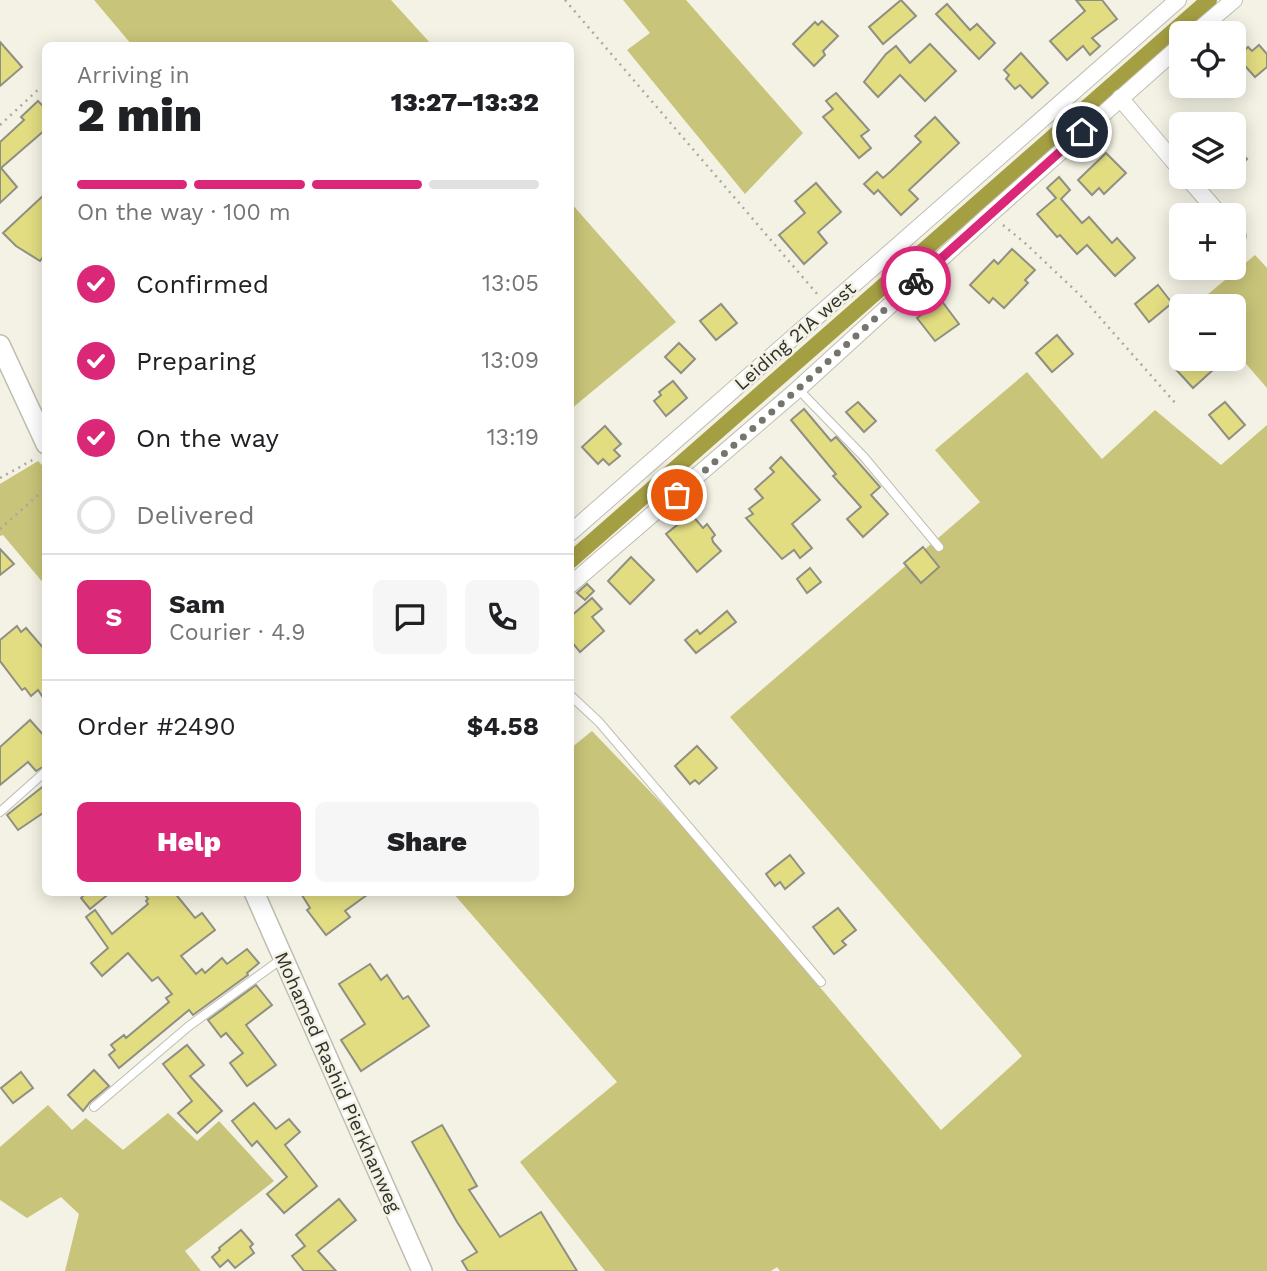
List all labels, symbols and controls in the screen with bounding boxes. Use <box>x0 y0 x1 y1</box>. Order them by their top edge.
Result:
map controls <box>1169 21 1246 371</box>
button: locate <box>1169 21 1246 98</box>
text: Arriving in <box>77 62 190 89</box>
text: 13:27–13:32 <box>391 87 539 117</box>
text: 2 min <box>77 88 202 142</box>
pin <box>1052 102 1112 162</box>
button: layers <box>1169 112 1246 189</box>
icon: home <box>1063 113 1101 151</box>
text: On the way · 100 m <box>77 199 291 226</box>
button: + <box>1169 203 1246 280</box>
courier <box>881 246 951 316</box>
icon: bike <box>897 262 935 300</box>
icon: check <box>77 265 115 303</box>
text: Confirmed <box>136 269 269 299</box>
text: 13:05 <box>482 270 539 297</box>
street label: Leiding 21A west <box>730 277 860 395</box>
button: − <box>1169 294 1246 371</box>
icon: check <box>77 342 115 380</box>
text: Preparing <box>136 346 256 376</box>
text: 13:09 <box>481 347 539 374</box>
icon: check <box>77 419 115 457</box>
text: On the way <box>136 423 279 453</box>
text: 13:19 <box>487 424 539 451</box>
pin <box>647 465 707 525</box>
icon: bag <box>658 476 696 514</box>
text: Delivered <box>136 500 255 530</box>
button: chat <box>373 580 447 654</box>
button: phone <box>465 580 539 654</box>
text: Sam <box>169 589 225 619</box>
text: S <box>106 602 122 632</box>
text: Courier · 4.9 <box>169 619 305 646</box>
text: Order #2490 <box>77 711 236 741</box>
text: $4.58 <box>467 711 539 741</box>
button: Help <box>77 802 301 882</box>
button: Share <box>315 802 539 882</box>
street label: Mohamed Rashid Pierkhanweg <box>270 948 406 1217</box>

